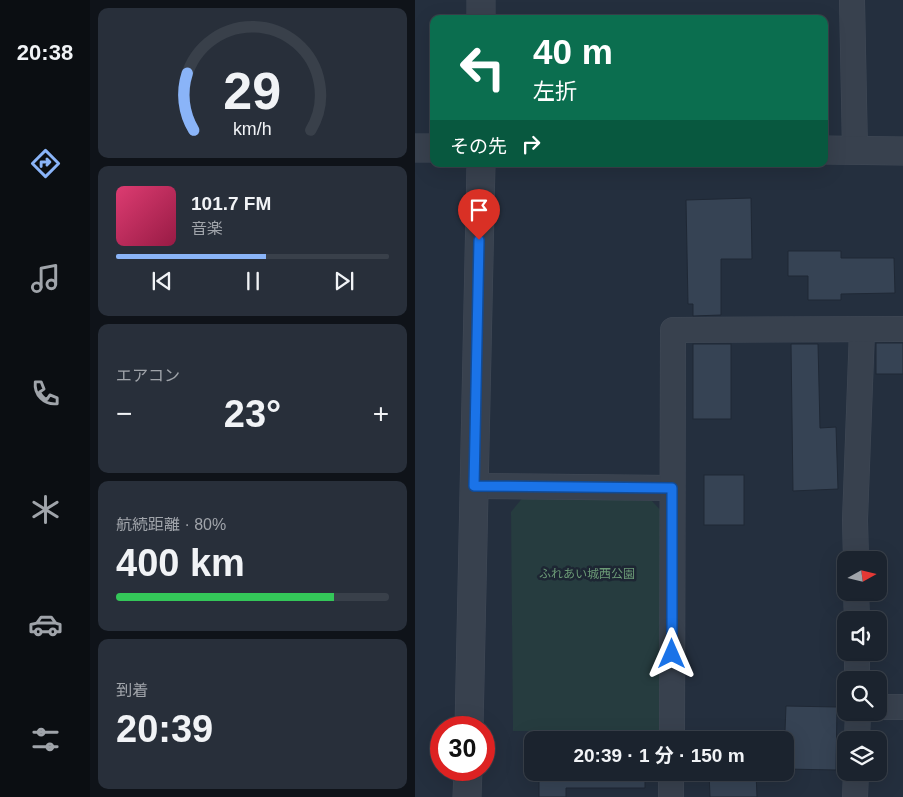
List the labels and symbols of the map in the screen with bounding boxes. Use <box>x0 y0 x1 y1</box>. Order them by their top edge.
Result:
pin <box>458 189 500 240</box>
north arrow <box>837 551 887 601</box>
park label: ふれあい城西公園 <box>539 567 635 581</box>
position arrow <box>645 627 697 679</box>
speed limit sign: 30 <box>430 716 495 781</box>

